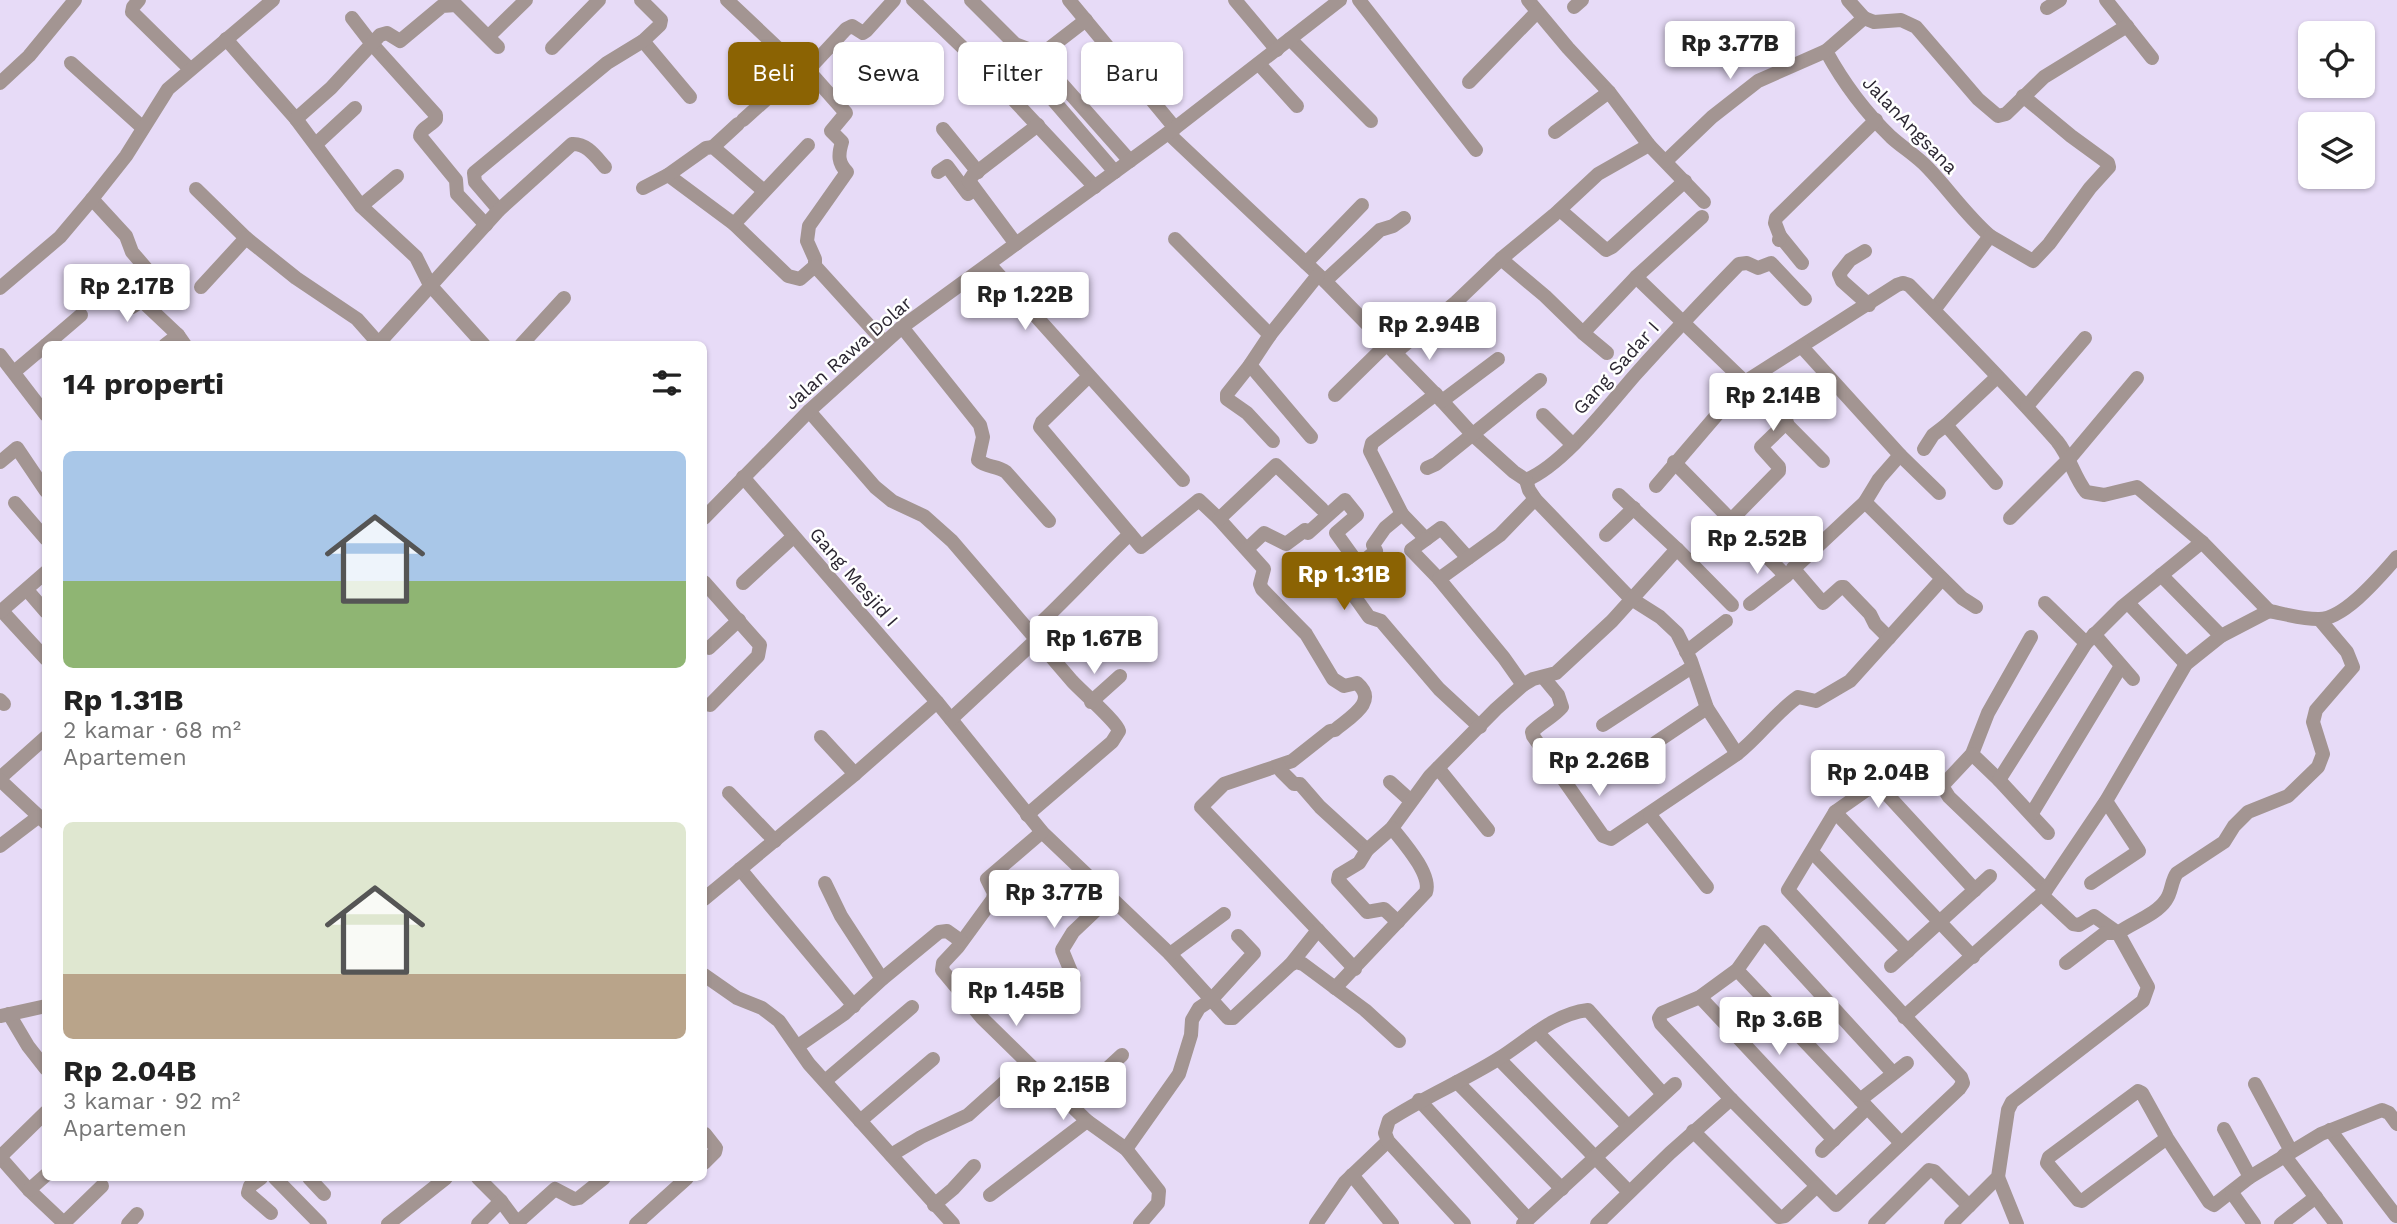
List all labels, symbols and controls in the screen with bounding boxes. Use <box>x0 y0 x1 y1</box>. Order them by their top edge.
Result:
map controls <box>2298 21 2375 189</box>
button: locate <box>2298 21 2375 98</box>
pin: Rp 3.77B <box>1658 22 1802 81</box>
text: Rp 3.77B <box>1681 30 1779 57</box>
chip: Beli <box>728 42 819 105</box>
chip: Sewa <box>833 42 944 105</box>
chip: Filter <box>958 42 1067 105</box>
chip: Baru <box>1081 42 1183 105</box>
street label: JalanAngsana <box>1858 71 1963 179</box>
button: layers <box>2298 112 2375 189</box>
pin: Rp 2.17B <box>55 264 199 324</box>
pin: Rp 1.22B <box>953 272 1097 332</box>
text: Rp 2.17B <box>80 273 174 300</box>
text: Rp 1.22B <box>977 281 1073 308</box>
street label: Jalan Rawa Dolar <box>780 291 917 415</box>
pin: Rp 2.94B <box>1357 302 1501 362</box>
text: Rp 2.94B <box>1378 311 1480 338</box>
street label: Gang Sadar I <box>1568 317 1664 419</box>
icon: filters <box>648 364 686 402</box>
text: 14 properti <box>63 366 224 401</box>
pin: Rp 2.14B <box>1701 374 1845 433</box>
text: Rp 2.14B <box>1725 382 1821 409</box>
icon: home <box>312 496 438 622</box>
pin: Rp 2.52B <box>1685 516 1829 576</box>
street label: Gang Mesjid I <box>805 523 903 631</box>
text: Rp 2.52B <box>1707 525 1807 552</box>
pin: Rp 1.31B <box>1272 552 1416 612</box>
text: Rp 1.31B <box>1298 561 1390 588</box>
pin: Rp 1.67B <box>1022 616 1166 676</box>
text: Rp 1.67B <box>1046 625 1142 652</box>
text: Rp 1.31B <box>63 682 184 717</box>
text: 2 kamar · 68 m² <box>63 717 241 744</box>
pin: Rp 2.26B <box>1527 738 1671 798</box>
text: Apartemen <box>63 744 187 771</box>
text: Rp 2.26B <box>1549 747 1649 774</box>
pin: Rp 2.04B <box>1806 750 1950 810</box>
text: Rp 2.04B <box>1827 759 1929 786</box>
icon: home <box>312 867 438 993</box>
pin: Rp 3.77B <box>982 870 1126 930</box>
text: Rp 3.77B <box>1005 879 1103 906</box>
pin: Rp 1.45B <box>944 968 1088 1028</box>
text: Rp 1.45B <box>967 977 1065 1004</box>
pin: Rp 3.6B <box>1714 998 1844 1057</box>
text: Rp 3.6B <box>1736 1006 1822 1033</box>
text: Rp 2.04B <box>63 1053 197 1088</box>
pin: Rp 2.15B <box>991 1062 1135 1122</box>
text: Rp 2.15B <box>1016 1071 1110 1098</box>
text: 3 kamar · 92 m² <box>63 1088 241 1115</box>
text: Apartemen <box>63 1115 187 1142</box>

